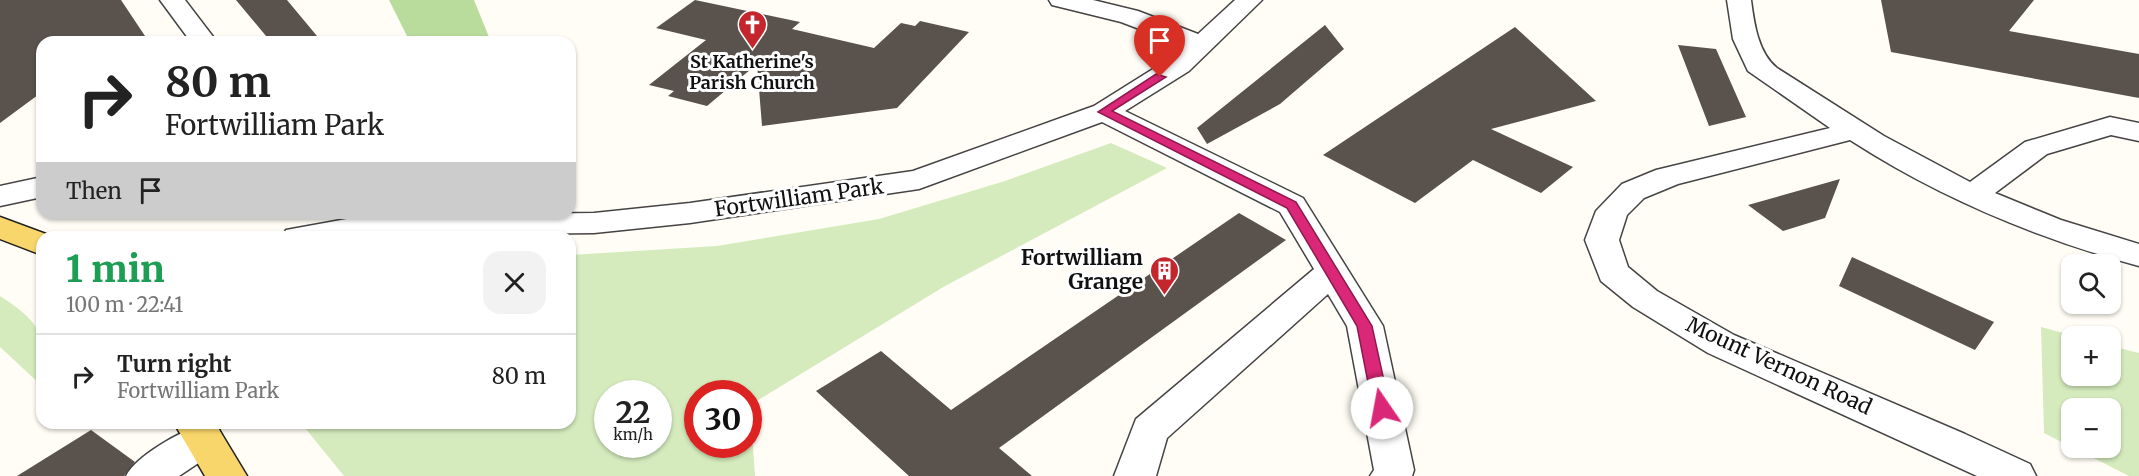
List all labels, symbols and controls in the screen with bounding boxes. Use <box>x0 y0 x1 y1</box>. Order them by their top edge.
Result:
church icon: St Katherine's Parish Church <box>736 9 768 51</box>
pin <box>1134 15 1185 77</box>
icon: arrive <box>1143 24 1176 57</box>
place label: St Katherine's Parish Church <box>689 50 815 94</box>
text: 80 m <box>165 56 271 108</box>
icon: right <box>66 60 144 138</box>
text: Fortwilliam Park <box>165 108 384 142</box>
street label: Fortwilliam Park <box>713 172 886 223</box>
icon: arrive <box>134 174 167 207</box>
text: Then <box>66 177 122 205</box>
place label: Fortwilliam Grange <box>1021 244 1143 295</box>
text: 1 min <box>66 247 165 292</box>
button: close <box>483 251 546 314</box>
building icon: Fortwilliam Grange <box>1148 254 1180 296</box>
map controls <box>2061 254 2121 458</box>
button: search <box>2061 254 2121 314</box>
text: 100 m · 22:41 <box>66 292 183 317</box>
street label: Mount Vernon Road <box>1682 311 1877 421</box>
button: + <box>2061 326 2121 386</box>
text: Turn right <box>117 350 231 378</box>
icon: right <box>66 360 99 393</box>
text: 80 m <box>492 362 546 390</box>
position arrow <box>1350 376 1414 440</box>
text: Fortwilliam Park <box>117 378 279 403</box>
speed limit sign: 30 <box>684 380 762 458</box>
text: 22 <box>616 393 650 431</box>
button: − <box>2061 398 2121 458</box>
text: km/h <box>613 425 653 444</box>

